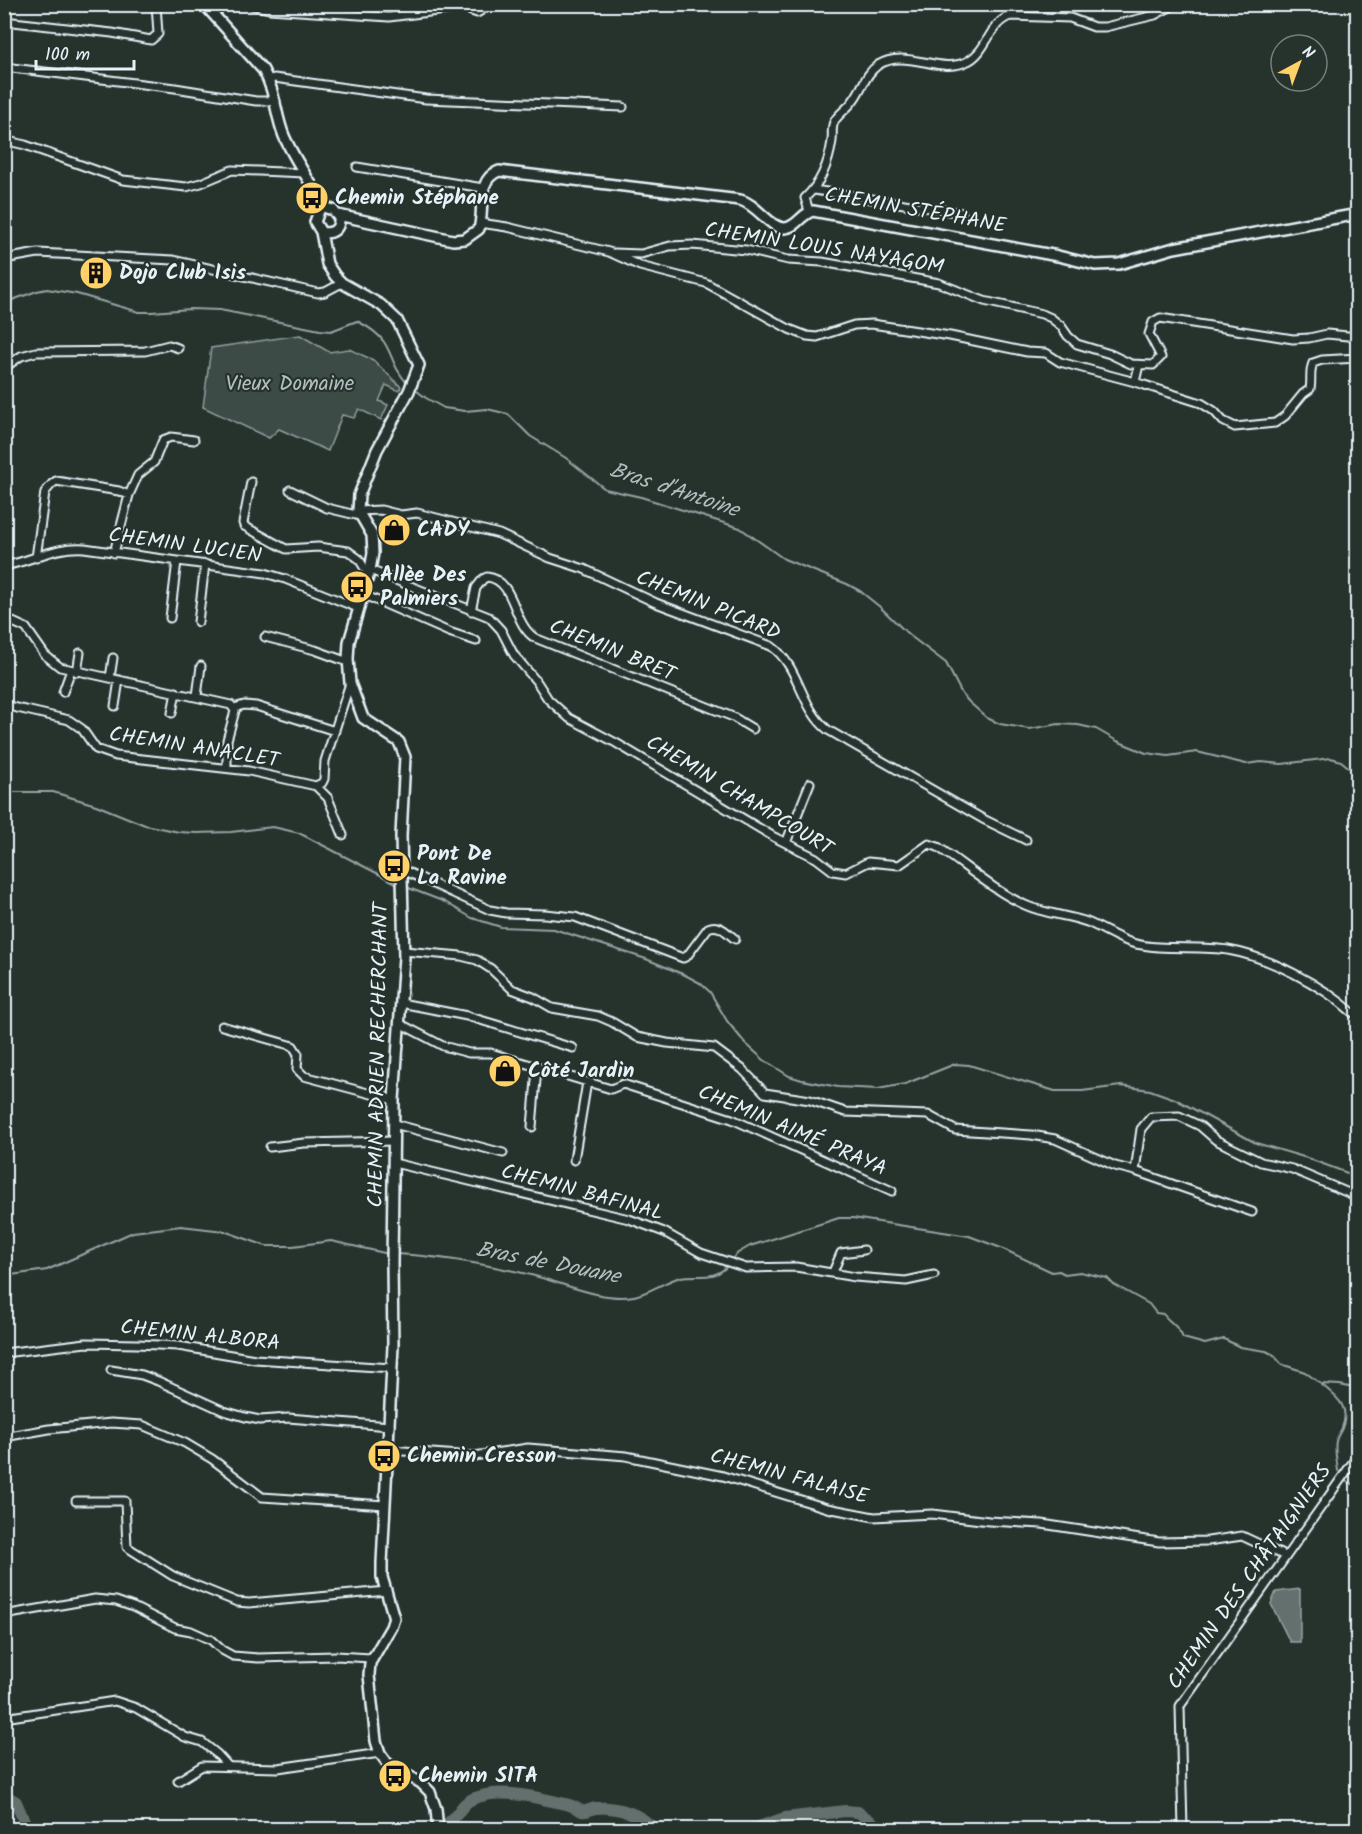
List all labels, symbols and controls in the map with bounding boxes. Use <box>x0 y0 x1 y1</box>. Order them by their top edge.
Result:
scale bar <box>36 33 134 71</box>
north arrow <box>1269 33 1329 93</box>
text: N <box>1296 40 1320 66</box>
text: 100 m <box>45 41 90 70</box>
street label: CHEMIN STÉPHANE <box>821 179 1009 243</box>
bus stop icon: Chemin Stéphane <box>294 180 330 216</box>
place label: Chemin Stéphane <box>335 182 499 215</box>
street label: CHEMIN LOUIS NAYAGOM <box>702 214 946 284</box>
building icon: Dojo Club Isis <box>78 255 114 291</box>
place label: Dojo Club Isis <box>119 257 246 290</box>
park label: Vieux Domaine <box>226 368 355 401</box>
water label: Bras d'Antoine <box>605 454 745 529</box>
shop icon: CADY <box>376 512 412 548</box>
place label: CADY <box>417 514 470 547</box>
street label: CHEMIN LUCIEN <box>106 519 264 573</box>
place label: Allèe Des Palmiers <box>380 559 467 616</box>
street label: CHEMIN PICARD <box>631 562 785 650</box>
bus stop icon: Allèe Des Palmiers <box>339 569 375 605</box>
street label: CHEMIN BRET <box>544 611 682 692</box>
street label: CHEMIN ANACLET <box>106 718 283 778</box>
street label: CHEMIN CHAMPCOURT <box>639 727 841 866</box>
place label: Pont De La Ravine <box>417 838 507 895</box>
bus stop icon: Pont De La Ravine <box>376 848 412 884</box>
street label: CHEMIN ADRIEN RECHERCHANT <box>360 900 398 1208</box>
shop icon: Côté Jardin <box>487 1053 523 1089</box>
place label: Côté Jardin <box>528 1055 634 1088</box>
street label: CHEMIN AIMÉ PRAYA <box>692 1076 892 1186</box>
street label: CHEMIN BAFINAL <box>497 1155 667 1231</box>
water label: Bras de Douane <box>473 1233 625 1296</box>
street label: CHEMIN ALBORA <box>119 1311 281 1361</box>
bus stop icon: Chemin Cresson <box>366 1438 402 1474</box>
place label: Chemin Cresson <box>407 1440 556 1473</box>
street label: CHEMIN FALAISE <box>706 1440 872 1514</box>
street label: CHEMIN DES CHÂTAIGNIERS <box>1159 1457 1341 1697</box>
bus stop icon: Chemin SITA <box>377 1758 413 1794</box>
place label: Chemin SITA <box>418 1760 538 1793</box>

